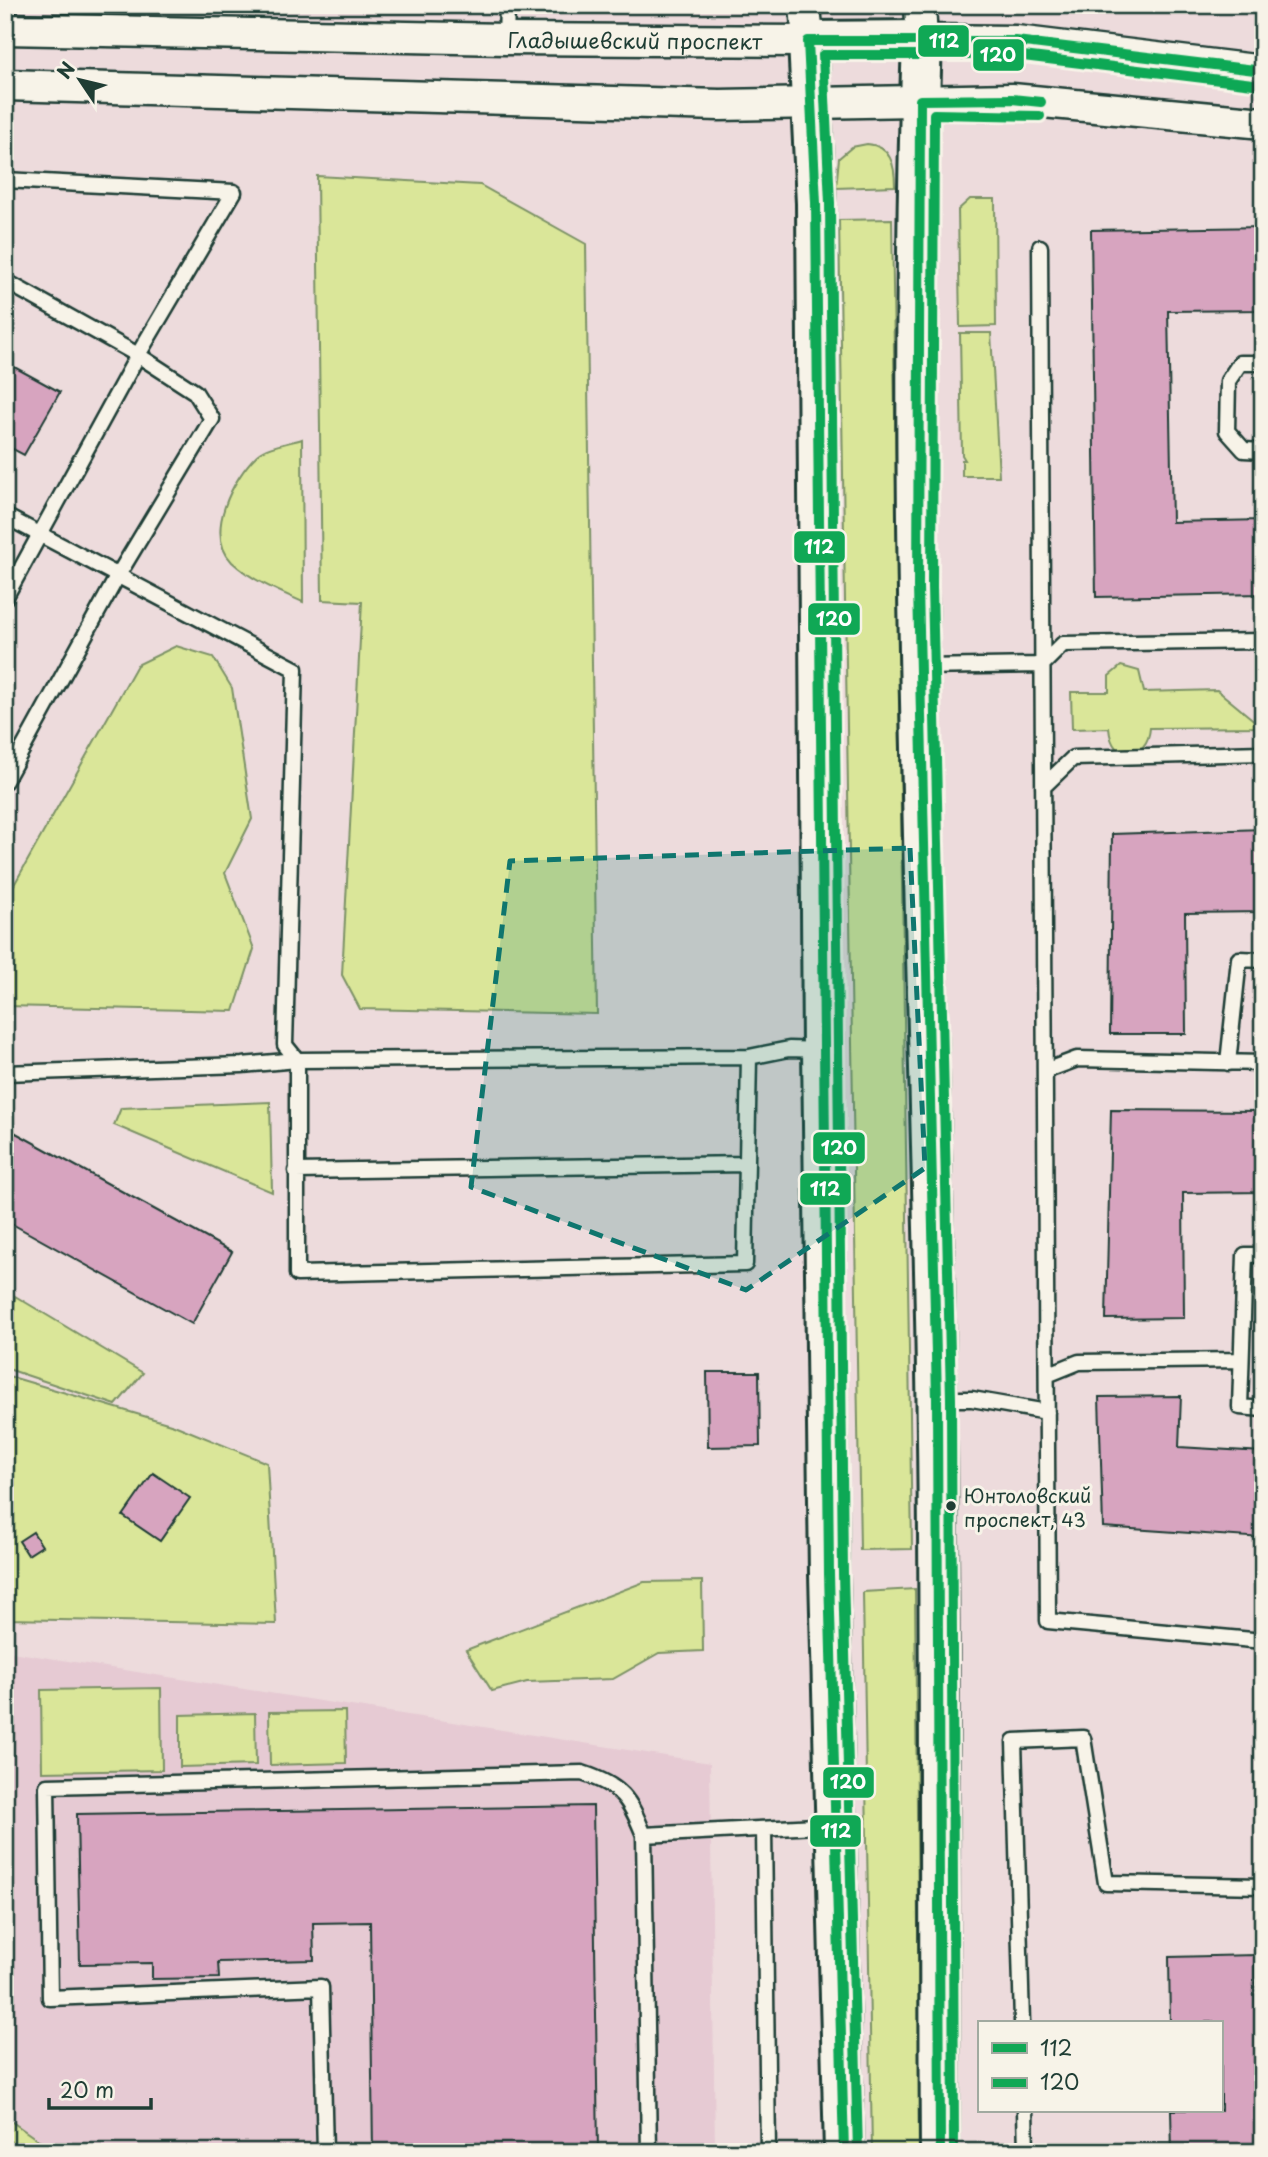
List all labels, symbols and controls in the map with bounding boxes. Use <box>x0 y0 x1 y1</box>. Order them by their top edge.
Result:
street label: Гладышевский проспект <box>507 23 763 57</box>
line badge: 112 <box>917 24 970 58</box>
text: 112 <box>929 26 959 54</box>
line badge: 120 <box>972 38 1025 72</box>
text: 120 <box>980 40 1016 68</box>
north arrow <box>46 46 116 116</box>
text: N <box>49 55 81 84</box>
line badge: 112 <box>793 530 846 564</box>
text: 112 <box>804 532 834 560</box>
line badge: 120 <box>807 602 861 636</box>
text: 120 <box>816 604 852 632</box>
line badge: 120 <box>812 1131 866 1165</box>
text: 120 <box>821 1133 857 1161</box>
line badge: 112 <box>799 1172 852 1206</box>
text: 112 <box>810 1174 840 1202</box>
place label: Юнтоловский проспект, 43 <box>964 1481 1091 1533</box>
marker: Юнтоловский проспект, 43 <box>944 1499 958 1513</box>
line badge: 120 <box>822 1766 875 1799</box>
text: 120 <box>830 1767 866 1795</box>
line badge: 112 <box>809 1814 862 1848</box>
text: 112 <box>821 1816 851 1844</box>
legend <box>978 2021 1222 2112</box>
text: 112 <box>1040 2031 1072 2063</box>
text: 120 <box>1040 2065 1079 2097</box>
scale bar <box>49 2066 150 2110</box>
text: 20 m <box>60 2073 114 2105</box>

